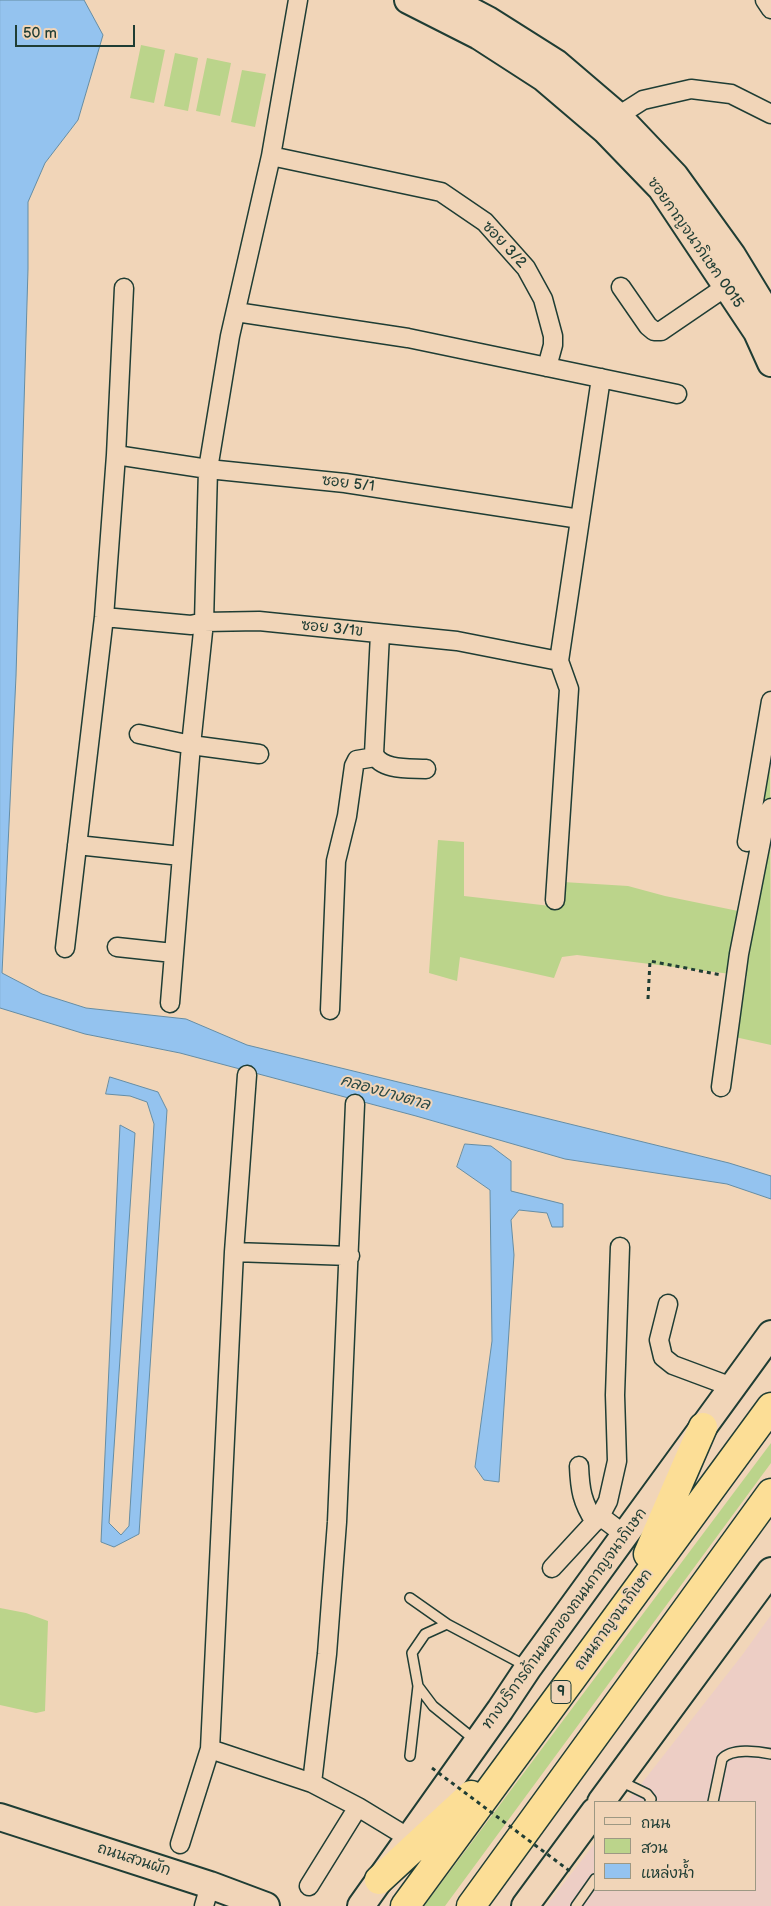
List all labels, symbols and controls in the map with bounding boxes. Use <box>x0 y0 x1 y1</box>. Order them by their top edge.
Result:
scale bar <box>18 15 138 47</box>
text: 50 m <box>23 24 57 43</box>
street label: ซอยกาญจนาภิเษก 0015 <box>643 174 747 312</box>
street label: ซอย 3/2 <box>478 218 530 272</box>
street label: ซอย 5/1 <box>321 472 375 496</box>
street label: ซอย 3/1ข <box>300 617 364 641</box>
water label: คลองบางตาล <box>338 1071 432 1115</box>
street label: ทางบริการด้านนอกของถนนกาญจนาภิเษก <box>479 1505 651 1733</box>
street label: ถนนกาญจนาภิเษก <box>571 1566 657 1674</box>
road number: 9 <box>551 1680 571 1704</box>
legend <box>594 1801 756 1891</box>
text: ถนน <box>641 1814 670 1833</box>
text: สวน <box>641 1839 668 1858</box>
street label: ถนนสวนผัก <box>95 1840 173 1880</box>
text: แหล่งน้ำ <box>641 1864 695 1883</box>

